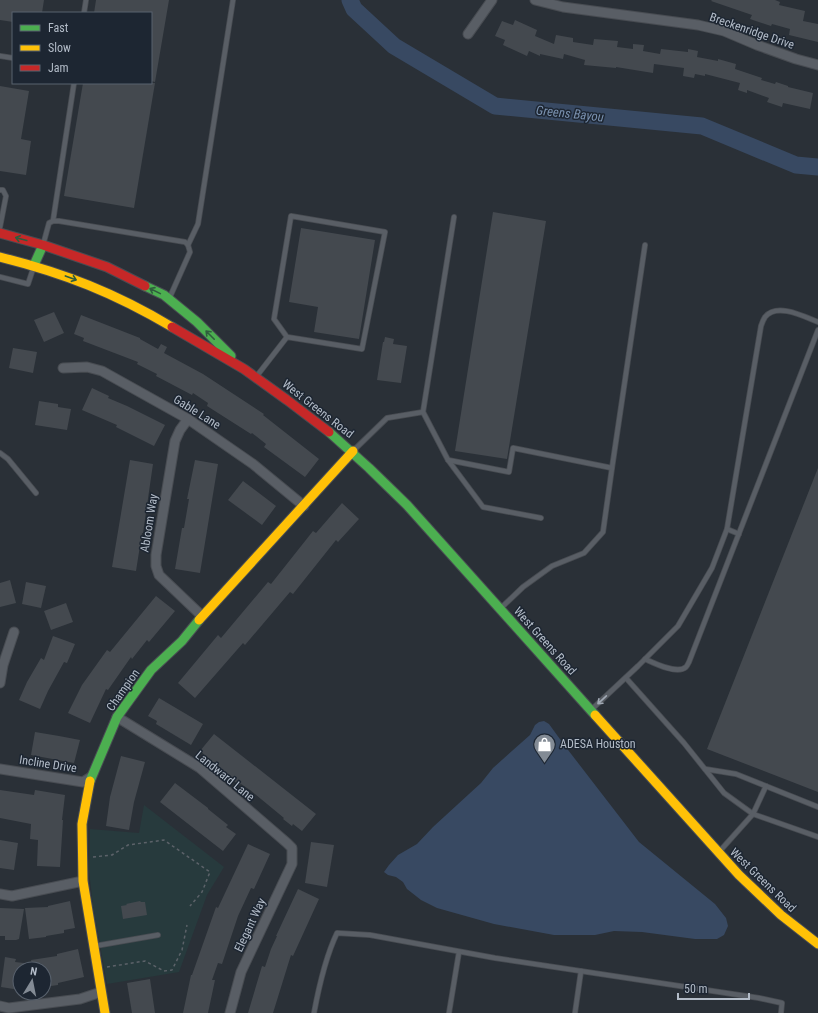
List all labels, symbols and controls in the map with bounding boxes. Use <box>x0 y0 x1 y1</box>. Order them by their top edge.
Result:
street label: Breckenridge Drive <box>708 10 797 52</box>
legend <box>12 12 152 84</box>
text: Fast <box>48 21 69 35</box>
text: Slow <box>48 41 71 55</box>
text: Jam <box>48 61 69 75</box>
water label: Greens Bayou <box>535 102 605 125</box>
one-way arrow <box>15 235 28 242</box>
one-way arrow <box>64 275 76 283</box>
one-way arrow <box>149 287 161 294</box>
one-way arrow <box>205 330 215 340</box>
street label: West Greens Road <box>280 377 356 441</box>
street label: Gable Lane <box>171 392 223 432</box>
street label: Abloom Way <box>137 493 161 553</box>
street label: West Greens Road <box>511 604 579 678</box>
street label: Champion <box>104 666 143 714</box>
one-way arrow <box>597 695 607 705</box>
shop icon: ADESA Houston <box>532 731 558 764</box>
place label: ADESA Houston <box>560 737 636 751</box>
street label: Landward Lane <box>193 748 258 804</box>
street label: Incline Drive <box>18 753 78 776</box>
street label: West Greens Road <box>727 845 799 915</box>
street label: Elegant Way <box>231 896 269 954</box>
north arrow <box>12 961 52 1001</box>
text: N <box>29 965 38 979</box>
scale bar <box>678 975 749 1001</box>
text: 50 m <box>684 982 708 996</box>

